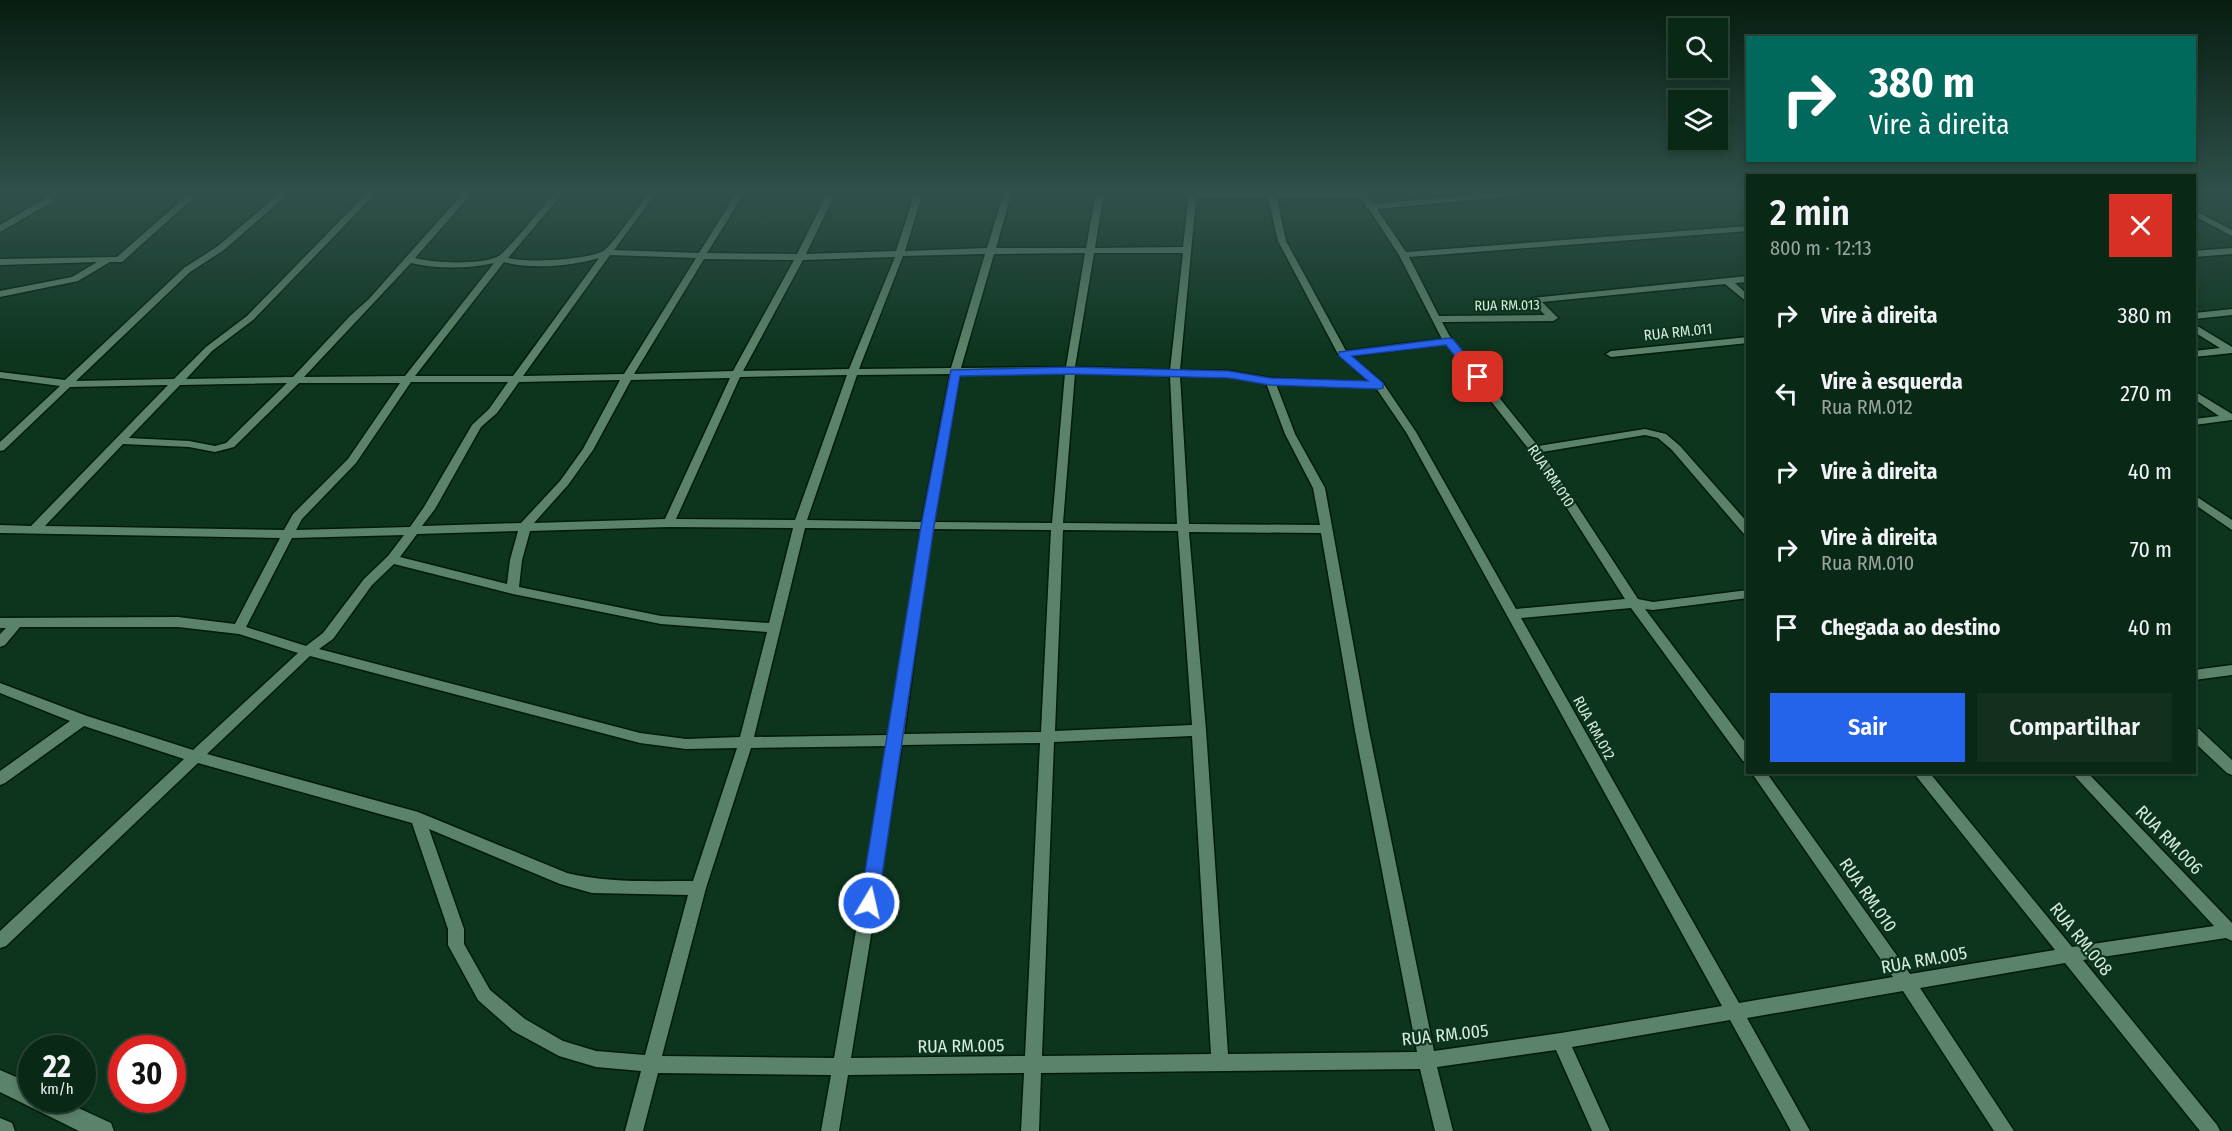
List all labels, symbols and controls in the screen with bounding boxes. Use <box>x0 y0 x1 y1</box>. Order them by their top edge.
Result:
map controls <box>1668 18 1728 150</box>
button: search <box>1668 18 1728 78</box>
text: 380 m <box>1869 58 1975 108</box>
icon: right <box>1770 60 1848 138</box>
button: layers <box>1668 90 1728 150</box>
text: Vire à direita <box>1869 109 2009 141</box>
text: 2 min <box>1770 191 1850 235</box>
button: close <box>2109 194 2172 257</box>
text: 800 m · 12:13 <box>1770 236 1871 260</box>
street label: RUA RM.013 <box>1474 296 1540 315</box>
icon: right <box>1770 299 1803 332</box>
text: Vire à direita <box>1821 302 1937 329</box>
text: 380 m <box>2118 302 2172 329</box>
street label: RUA RM.011 <box>1643 319 1713 345</box>
pin <box>1452 351 1503 402</box>
icon: arrive <box>1461 360 1494 393</box>
text: Vire à esquerda <box>1821 368 1963 395</box>
icon: left <box>1770 377 1803 410</box>
text: 270 m <box>2120 380 2172 407</box>
text: Rua RM.012 <box>1821 395 1913 419</box>
street label: RUA RM.010 <box>1524 441 1578 511</box>
icon: right <box>1770 455 1803 488</box>
text: Vire à direita <box>1821 458 1937 485</box>
text: 40 m <box>2128 458 2172 485</box>
text: Vire à direita <box>1821 524 1937 551</box>
icon: right <box>1770 533 1803 566</box>
text: 70 m <box>2130 536 2172 563</box>
text: Rua RM.010 <box>1821 551 1914 575</box>
icon: arrive <box>1770 611 1803 644</box>
text: Chegada ao destino <box>1821 614 2001 641</box>
text: 40 m <box>2128 614 2172 641</box>
street label: RUA RM.012 <box>1569 693 1619 763</box>
button: Sair <box>1770 693 1965 762</box>
button: Compartilhar <box>1977 693 2172 762</box>
street label: RUA RM.006 <box>2131 801 2207 879</box>
street label: RUA RM.010 <box>1835 854 1901 936</box>
position arrow <box>837 871 901 935</box>
street label: RUA RM.008 <box>2045 898 2117 980</box>
street label: RUA RM.005 <box>1879 942 1969 978</box>
street label: RUA RM.005 <box>1401 1020 1489 1050</box>
street label: RUA RM.005 <box>917 1034 1005 1058</box>
speed limit sign: 30 <box>108 1035 186 1113</box>
text: 22 <box>43 1049 71 1085</box>
text: km/h <box>40 1080 74 1098</box>

